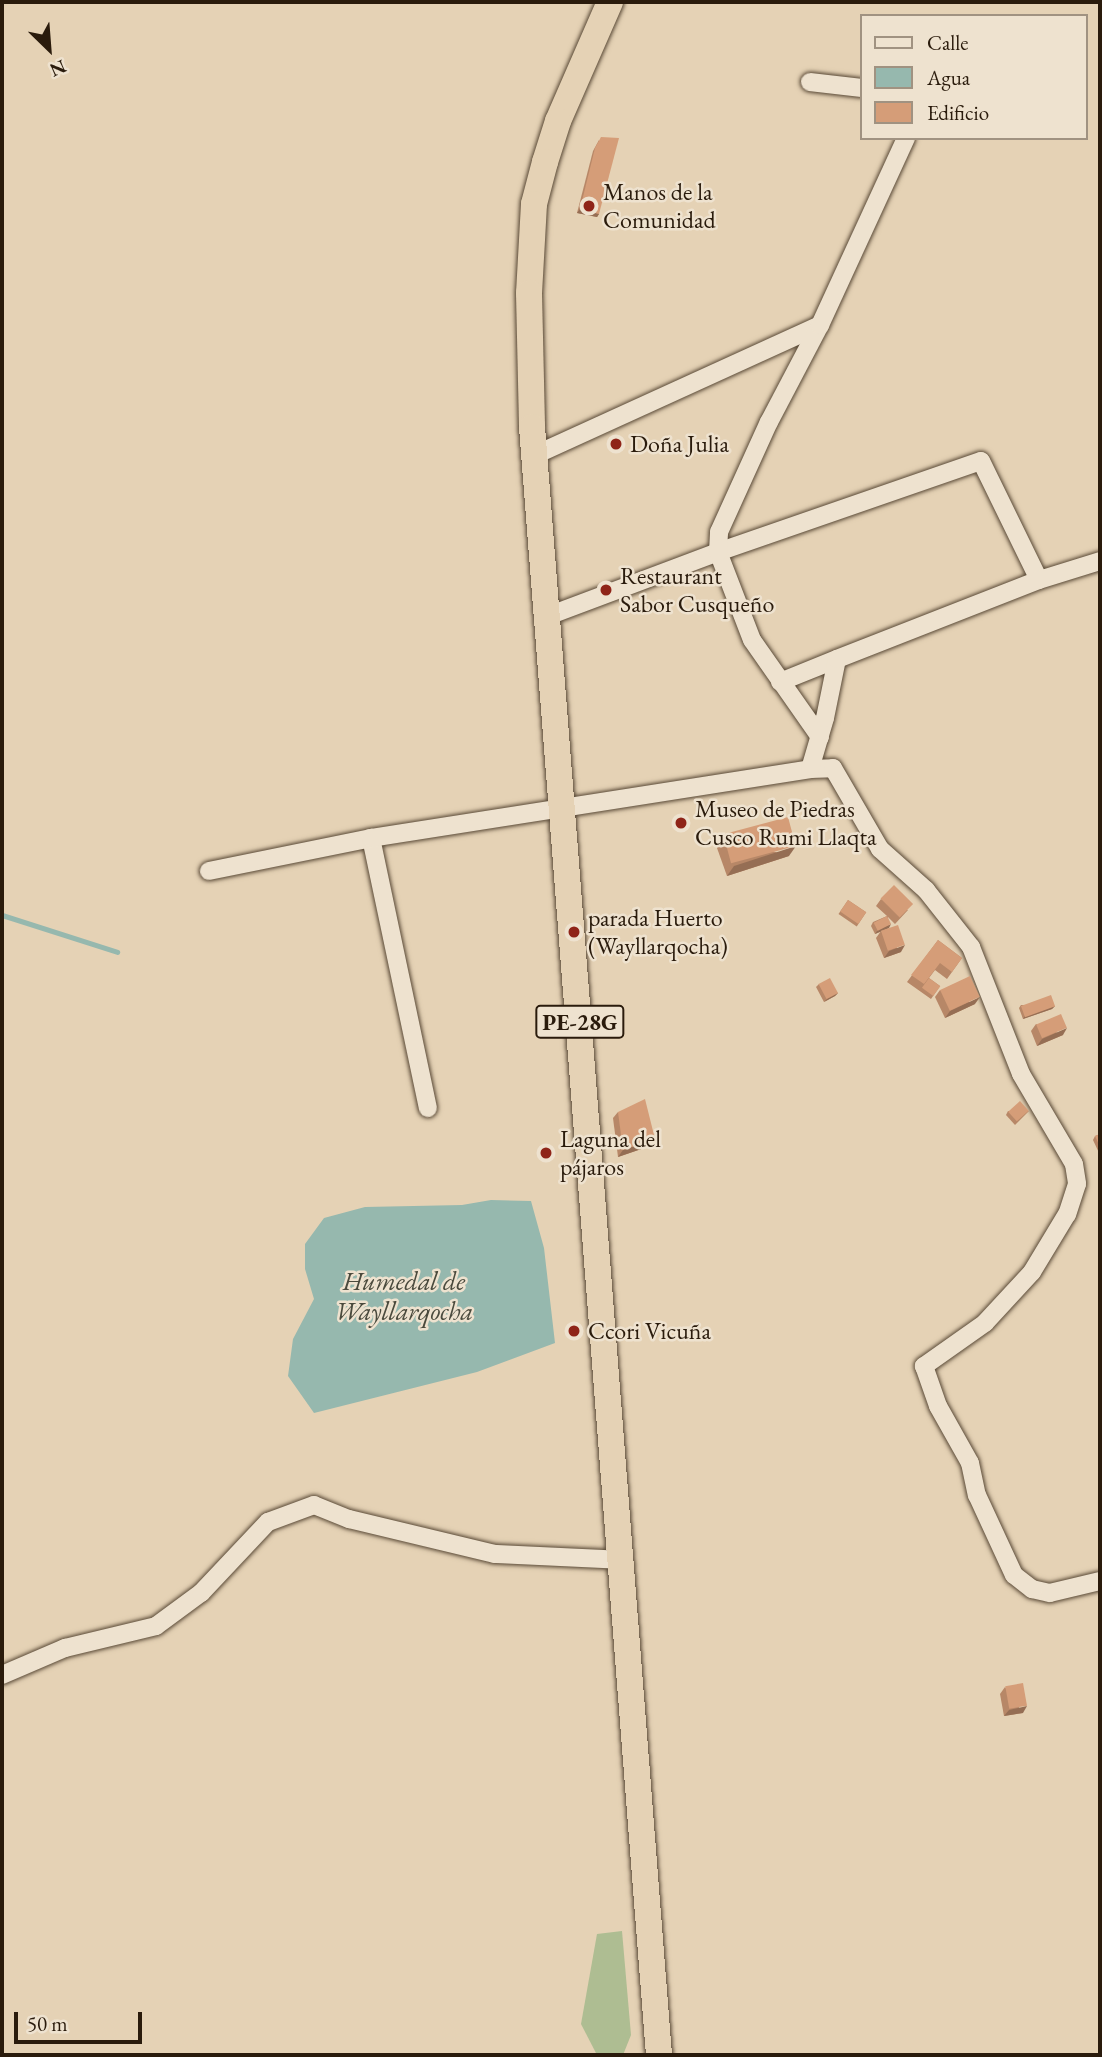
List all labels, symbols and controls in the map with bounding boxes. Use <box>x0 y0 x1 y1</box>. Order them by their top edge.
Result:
north arrow <box>14 14 84 84</box>
legend <box>860 14 1088 140</box>
text: Calle <box>927 29 969 56</box>
text: N <box>46 54 70 83</box>
text: Agua <box>927 64 970 91</box>
text: Edificio <box>927 99 989 126</box>
place label: Manos de la Comunidad <box>603 178 716 234</box>
marker: Manos de la Comunidad <box>581 198 597 214</box>
place label: Doña Julia <box>630 430 729 458</box>
marker: Doña Julia <box>608 436 624 452</box>
place label: Restaurant Sabor Cusqueño <box>620 562 774 618</box>
marker: Restaurant Sabor Cusqueño <box>598 582 614 598</box>
place label: Museo de Piedras Cusco Rumi Llaqta <box>695 795 877 851</box>
marker: Museo de Piedras Cusco Rumi Llaqta <box>673 815 689 831</box>
place label: parada Huerto (Wayllarqocha) <box>588 904 728 960</box>
marker: parada Huerto (Wayllarqocha) <box>566 924 582 940</box>
road number: PE-28G <box>534 1002 626 1042</box>
place label: Laguna del pájaros <box>560 1125 661 1181</box>
marker: Laguna del pájaros <box>538 1145 554 1161</box>
water label: Humedal de Wayllarqocha <box>335 1266 473 1328</box>
place label: Ccori Vicuña <box>588 1317 711 1345</box>
marker: Ccori Vicuña <box>566 1323 582 1339</box>
scale bar <box>18 1997 145 2041</box>
text: 50 m <box>27 2010 68 2037</box>

